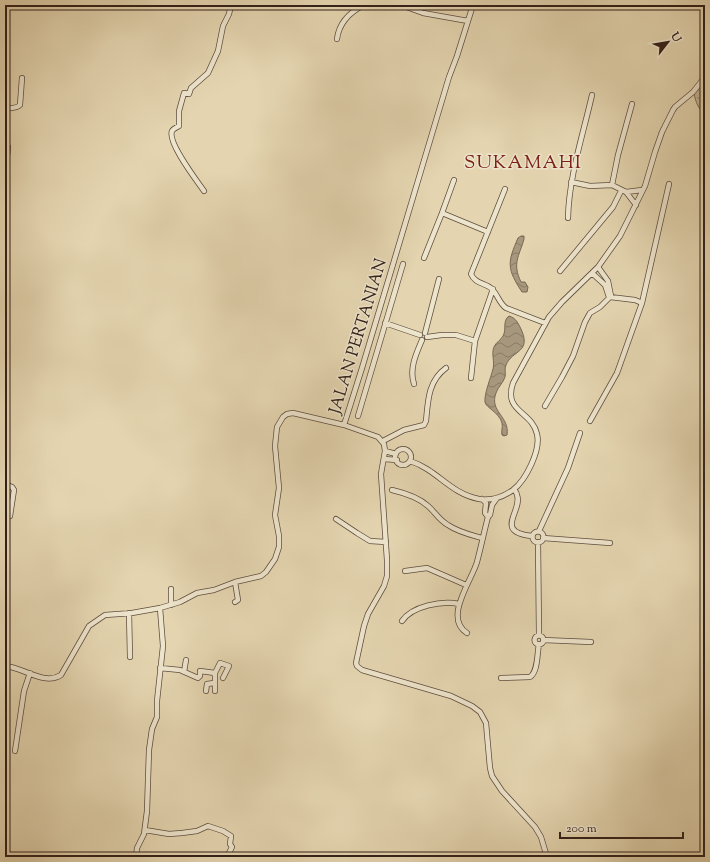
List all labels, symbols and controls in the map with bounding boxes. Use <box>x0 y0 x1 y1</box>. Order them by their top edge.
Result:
north arrow <box>648 22 688 62</box>
text: U <box>666 29 685 45</box>
district label: SUKAMAHI <box>464 150 582 177</box>
street label: JALAN PERTANIAN <box>324 256 394 418</box>
scale bar <box>560 814 683 840</box>
text: 200 m <box>566 820 597 838</box>

